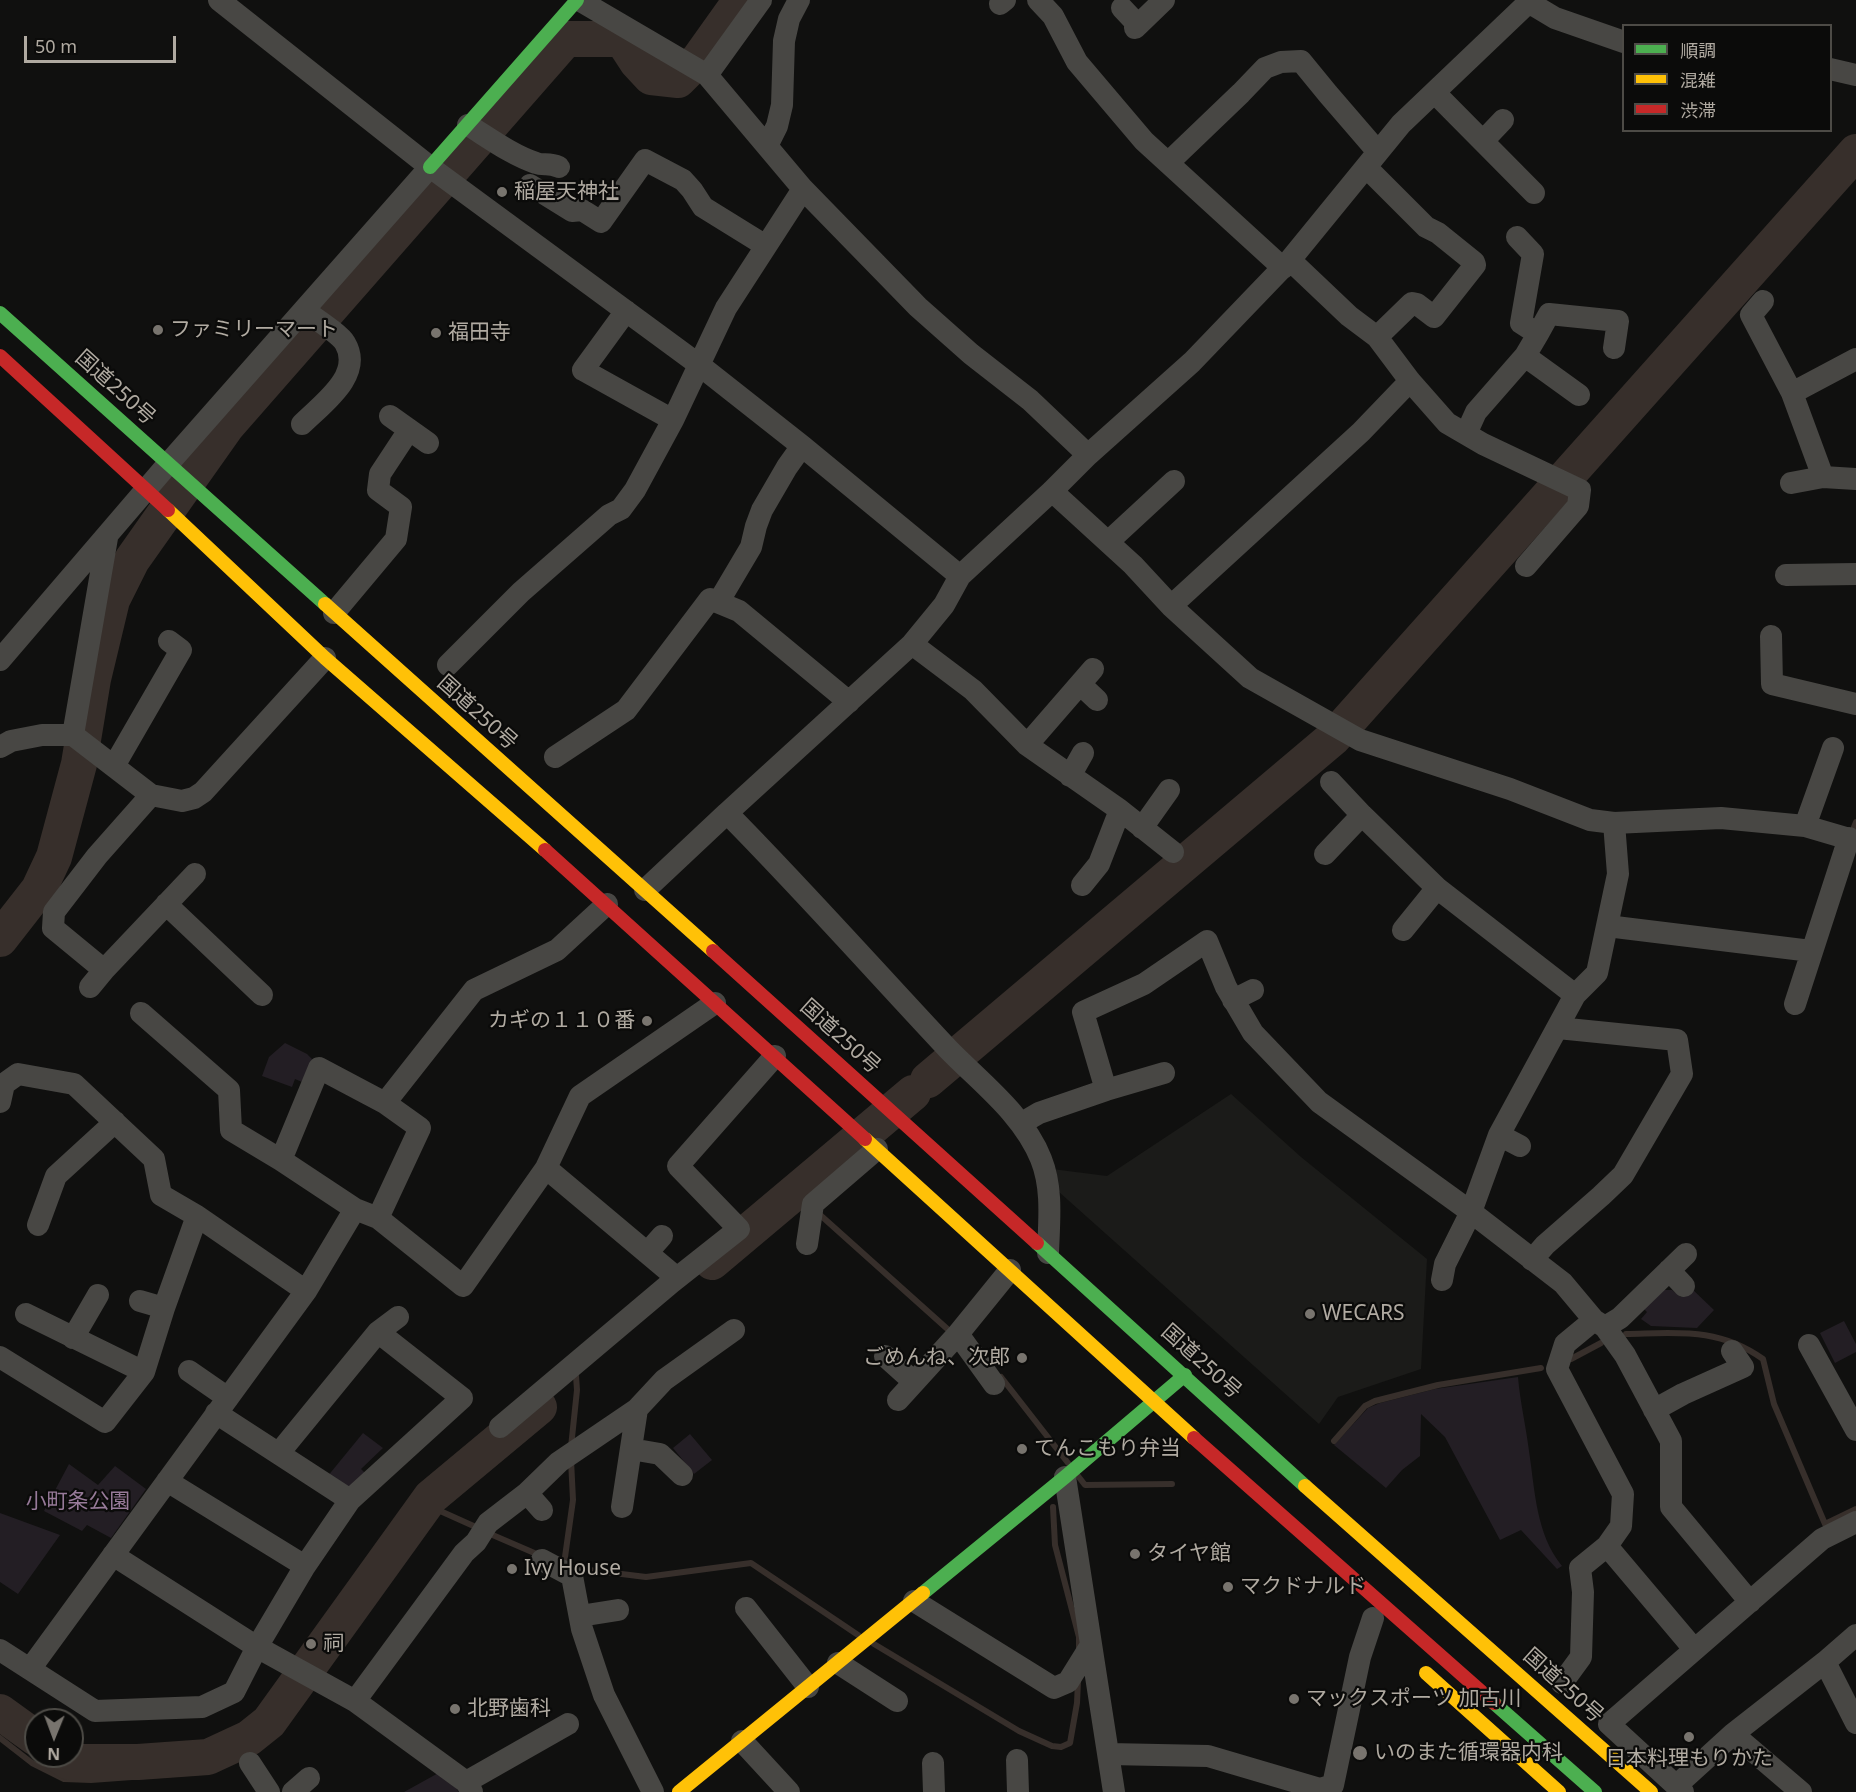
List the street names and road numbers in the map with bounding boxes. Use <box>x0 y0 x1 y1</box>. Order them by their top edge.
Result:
street label: 国道250号 <box>70 346 160 430</box>
street label: 国道250号 <box>432 671 522 755</box>
street label: 国道250号 <box>795 995 885 1079</box>
street label: 国道250号 <box>1156 1320 1246 1404</box>
street label: 国道250号 <box>1518 1644 1608 1728</box>

